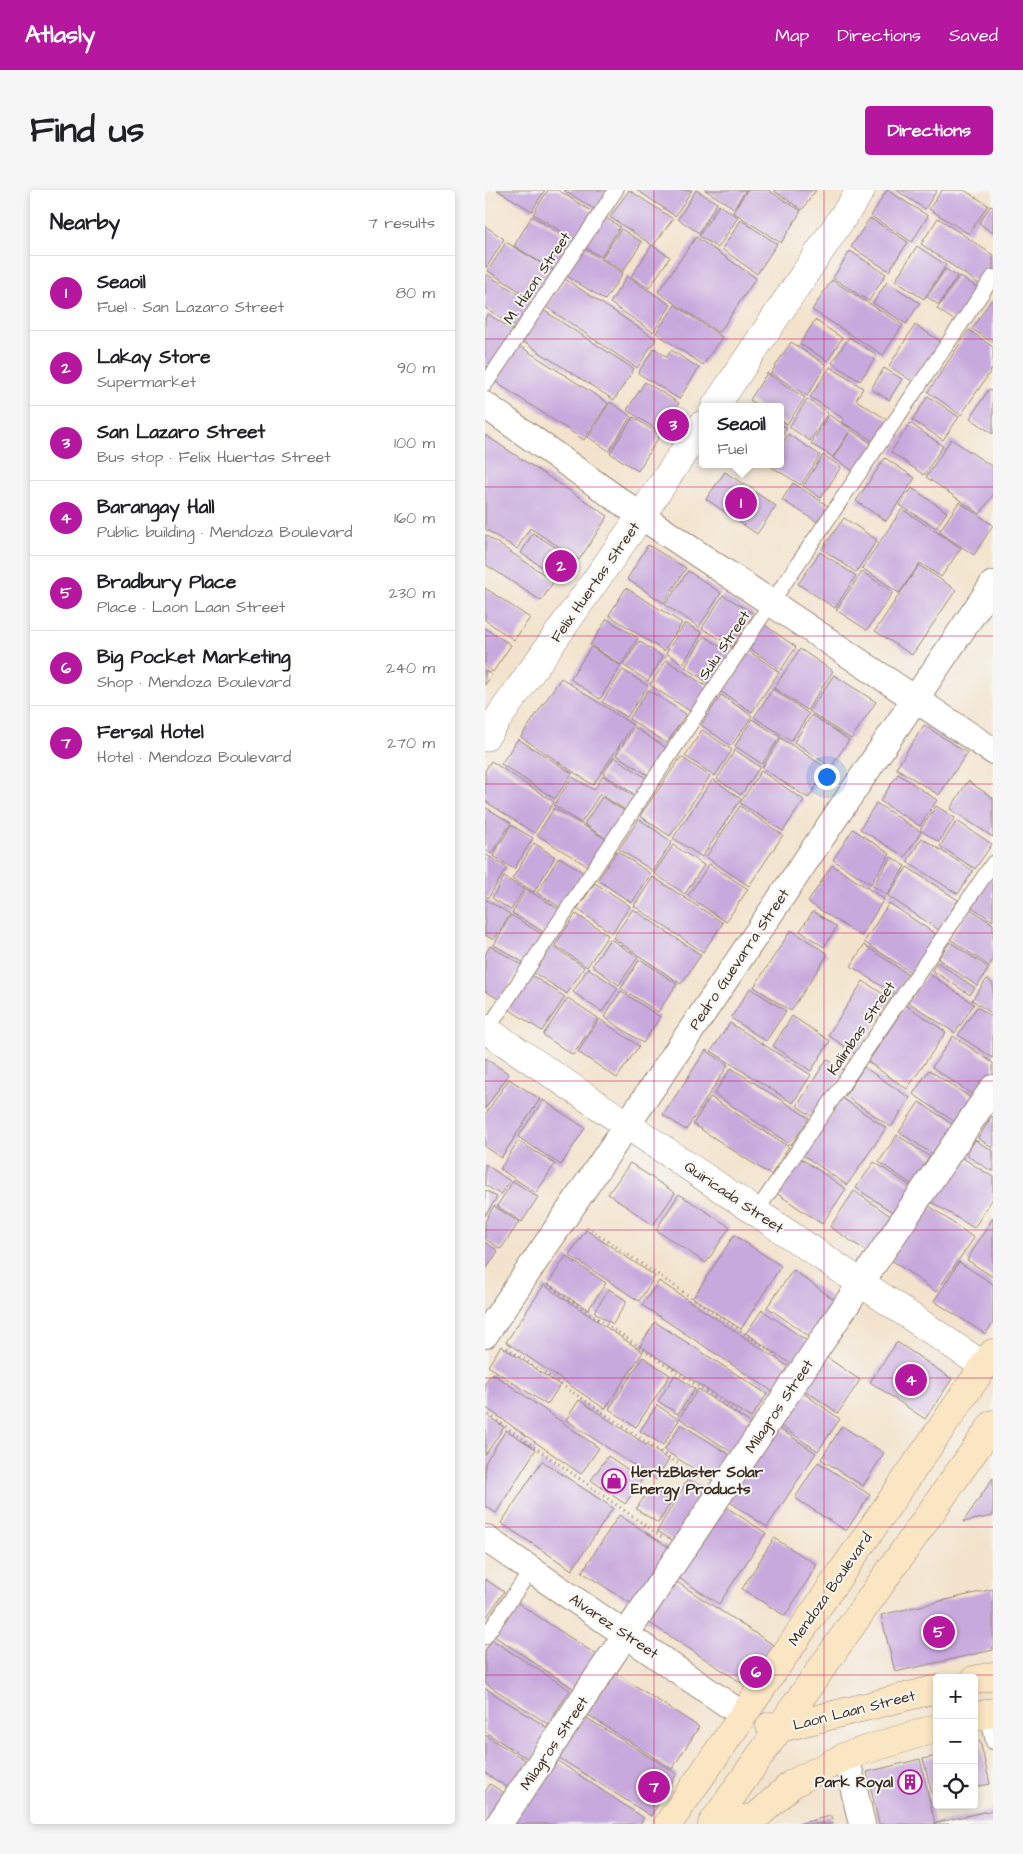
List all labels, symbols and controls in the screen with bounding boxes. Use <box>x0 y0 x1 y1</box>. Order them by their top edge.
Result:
text: Atlasly <box>25 18 95 52</box>
text: Map <box>775 23 809 48</box>
text: Directions <box>837 23 921 48</box>
text: Saved <box>949 23 998 48</box>
text: Find us <box>30 106 144 155</box>
button: Directions <box>865 106 993 155</box>
text: Nearby <box>50 208 120 237</box>
text: 7 results <box>368 212 435 234</box>
street label: M. Hizon Street <box>499 228 576 329</box>
text: Seaoil <box>97 269 146 296</box>
text: 1 <box>65 282 67 304</box>
text: 80 m <box>396 282 435 304</box>
text: Fuel · San Lazaro Street <box>97 296 284 318</box>
text: Lakay Store <box>97 344 211 371</box>
text: 2 <box>61 357 71 379</box>
text: 90 m <box>397 357 435 379</box>
text: Supermarket <box>97 371 196 393</box>
popup <box>699 403 784 468</box>
pin: 3 <box>657 406 689 444</box>
text: Seaoil <box>717 411 766 438</box>
text: San Lazaro Street <box>97 419 265 446</box>
text: 3 <box>62 432 70 454</box>
text: 100 m <box>394 432 435 454</box>
text: Fuel <box>717 438 748 460</box>
text: Bus stop · Felix Huertas Street <box>97 446 331 468</box>
pin: 1 <box>725 484 757 522</box>
text: Barangay Hall <box>97 494 214 521</box>
text: 4 <box>61 507 71 529</box>
text: 160 m <box>394 507 435 529</box>
street label: Felix Huertas Street <box>546 518 645 647</box>
text: Public building · Mendoza Boulevard <box>97 521 352 543</box>
pin: 2 <box>545 547 577 585</box>
text: Bradbury Place <box>97 569 236 596</box>
text: 5 <box>60 582 72 604</box>
text: 230 m <box>389 582 435 604</box>
text: Place · Laon Laan Street <box>97 596 285 618</box>
street label: Sulu Street <box>693 606 755 684</box>
text: Big Pocket Marketing <box>97 644 291 671</box>
text: 6 <box>61 657 71 679</box>
text: 240 m <box>386 657 435 679</box>
text: Shop · Mendoza Boulevard <box>97 671 291 693</box>
text: Fersal Hotel <box>97 719 204 746</box>
text: 7 <box>61 732 71 754</box>
text: 270 m <box>387 732 435 754</box>
text: Hotel · Mendoza Boulevard <box>97 746 291 768</box>
your location <box>814 764 840 790</box>
street label: Pedro Guevarra Street <box>684 885 795 1034</box>
street label: Kalimbas Street <box>822 977 901 1079</box>
street label: Quiricada Street <box>680 1156 788 1239</box>
street label: Milagros Street <box>740 1355 819 1458</box>
pin: 4 <box>895 1361 927 1399</box>
place label: HertzBlaster Solar Energy Products <box>631 1462 764 1502</box>
shop icon: HertzBlaster Solar Energy Products <box>601 1468 627 1494</box>
street label: Mendoza Boulevard <box>783 1528 878 1650</box>
street label: Alvarez Street <box>565 1589 662 1664</box>
pin: 5 <box>923 1613 955 1651</box>
pin: 6 <box>740 1653 772 1691</box>
map controls <box>933 1674 978 1809</box>
button: + <box>933 1674 978 1719</box>
street label: Laon Laan Street <box>791 1685 917 1736</box>
street label: Milagros Street <box>515 1692 594 1795</box>
button: − <box>933 1719 978 1764</box>
button: locate <box>933 1764 978 1809</box>
pin: 7 <box>638 1768 670 1806</box>
building icon: Park Royal <box>897 1769 923 1795</box>
place label: Park Royal <box>815 1772 894 1794</box>

